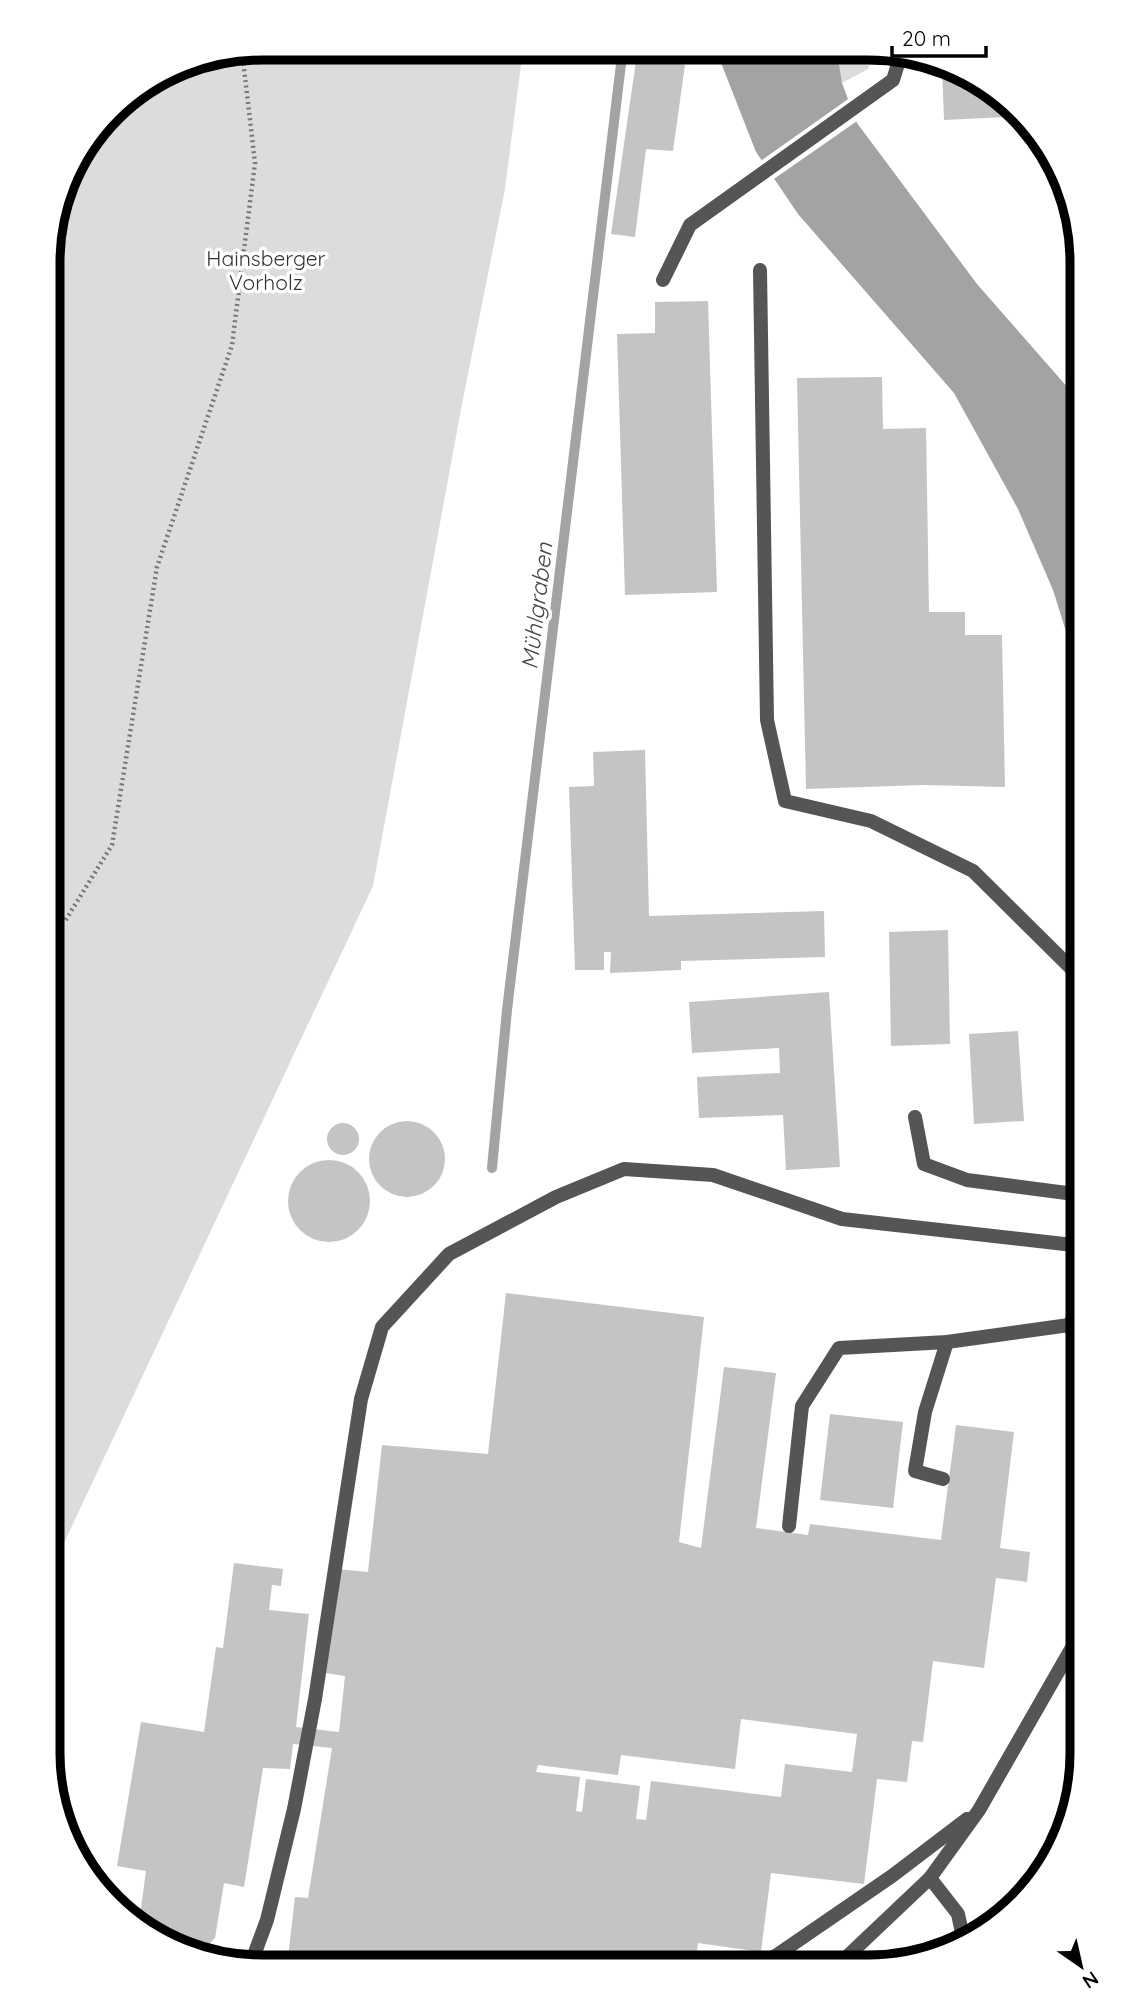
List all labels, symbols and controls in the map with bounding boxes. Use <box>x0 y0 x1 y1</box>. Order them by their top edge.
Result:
scale bar <box>892 14 986 58</box>
text: 20 m <box>902 25 951 51</box>
park label: Hainsberger Vorholz <box>206 245 326 295</box>
water label: Mühlgraben <box>514 540 559 671</box>
north arrow <box>1046 1931 1116 2001</box>
text: N <box>1078 1966 1103 1994</box>

